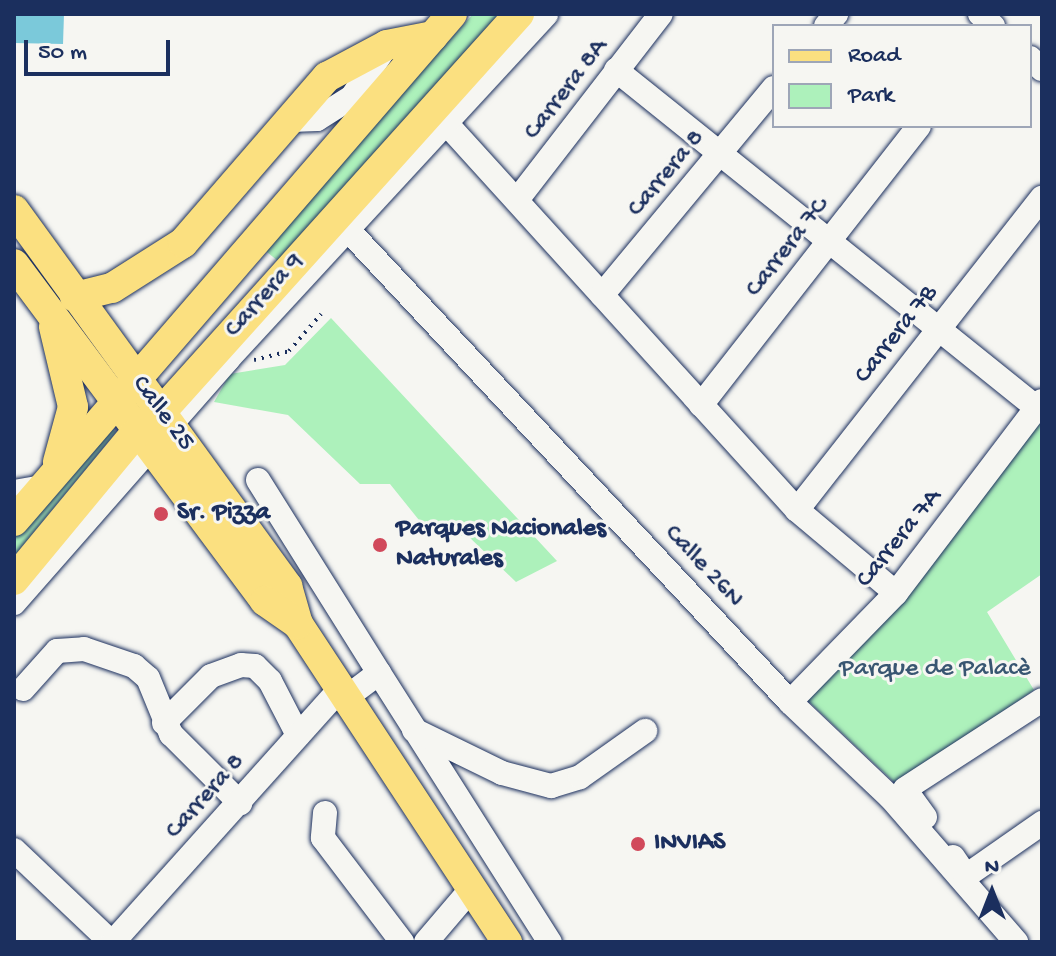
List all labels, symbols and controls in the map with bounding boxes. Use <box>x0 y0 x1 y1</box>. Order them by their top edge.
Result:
scale bar <box>28 24 174 74</box>
legend <box>772 24 1032 128</box>
street label: Carrera 8A <box>518 33 616 147</box>
text: 50 m <box>38 39 87 68</box>
text: Road <box>848 42 900 71</box>
text: Park <box>848 82 894 111</box>
street label: Carrera 8 <box>621 124 713 224</box>
street label: Carrera 7C <box>739 192 837 304</box>
street label: Carrera 9 <box>219 247 311 345</box>
street label: Carrera 7B <box>849 279 945 391</box>
street label: Calle 25 <box>124 370 200 458</box>
street label: Carrera 7A <box>850 483 950 595</box>
place label: Sr. Pizza <box>177 498 270 530</box>
marker: Sr. Pizza <box>152 505 170 523</box>
place label: Parques Nacionales Naturales <box>396 514 606 576</box>
street label: Calle 26N <box>657 519 749 615</box>
marker: Parques Nacionales Naturales <box>371 536 389 554</box>
park label: Parque de Palacè <box>839 654 1031 686</box>
street label: Carrera 8 <box>159 748 253 846</box>
place label: INVIAS <box>654 828 725 860</box>
marker: INVIAS <box>629 835 647 853</box>
north arrow <box>952 852 1032 932</box>
text: N <box>985 855 999 881</box>

